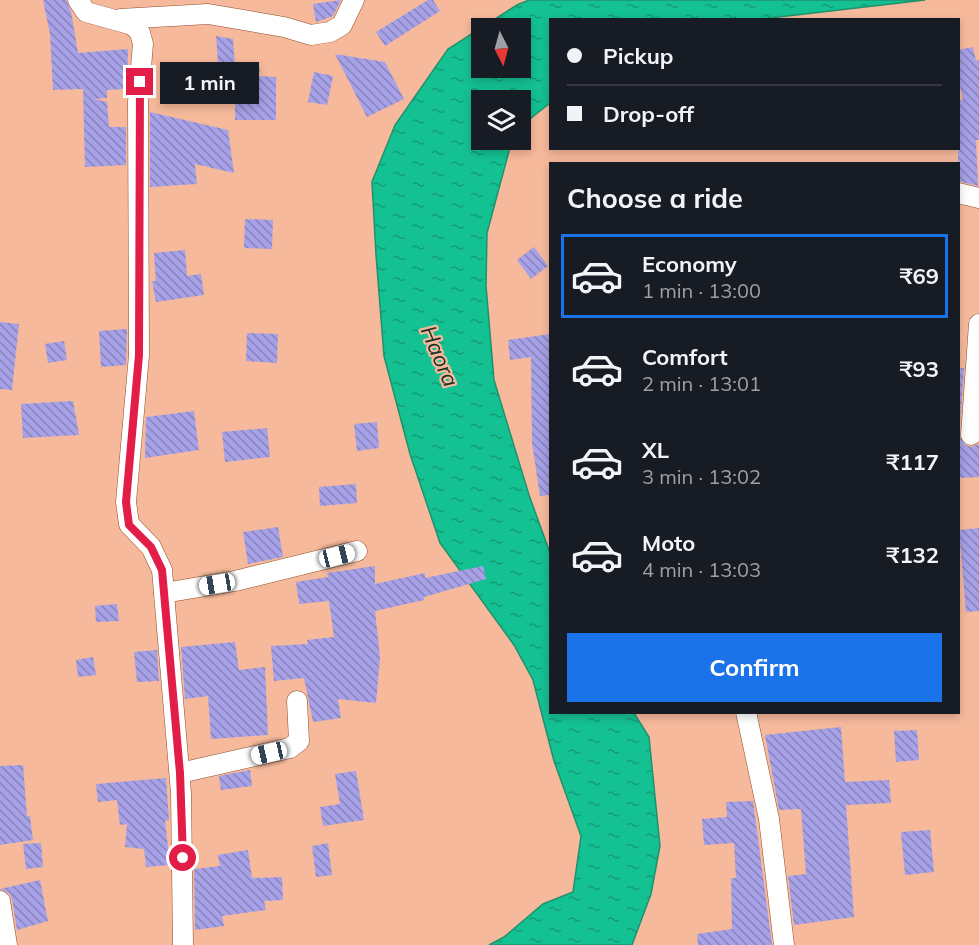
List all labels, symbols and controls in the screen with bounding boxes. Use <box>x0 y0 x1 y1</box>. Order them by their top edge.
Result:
north arrow <box>471 18 531 78</box>
map controls <box>471 18 531 150</box>
text: Pickup <box>603 42 673 70</box>
callout: 1 min <box>161 61 260 103</box>
route end <box>126 68 153 95</box>
text: 1 min <box>183 70 236 95</box>
button: layers <box>471 90 531 150</box>
text: Drop-off <box>603 100 694 128</box>
text: Choose a ride <box>567 181 743 215</box>
icon: car <box>570 249 624 303</box>
text: Economy <box>642 250 737 278</box>
text: ₹69 <box>899 262 939 290</box>
text: 1 min · 13:00 <box>642 278 761 303</box>
water label: Haora <box>415 321 465 391</box>
icon: car <box>570 342 624 396</box>
text: Comfort <box>642 343 728 371</box>
text: ₹93 <box>899 355 939 383</box>
text: 2 min · 13:01 <box>642 371 761 396</box>
icon: car <box>570 435 624 489</box>
text: XL <box>642 436 669 464</box>
text: ₹117 <box>886 448 939 476</box>
text: 3 min · 13:02 <box>642 464 761 489</box>
icon: car <box>570 528 624 582</box>
text: Moto <box>642 529 695 557</box>
text: ₹132 <box>886 541 939 569</box>
car <box>317 543 357 569</box>
text: 4 min · 13:03 <box>642 557 761 582</box>
car <box>198 572 236 596</box>
button: Confirm <box>567 633 942 702</box>
car <box>249 740 289 766</box>
route start <box>169 844 196 871</box>

